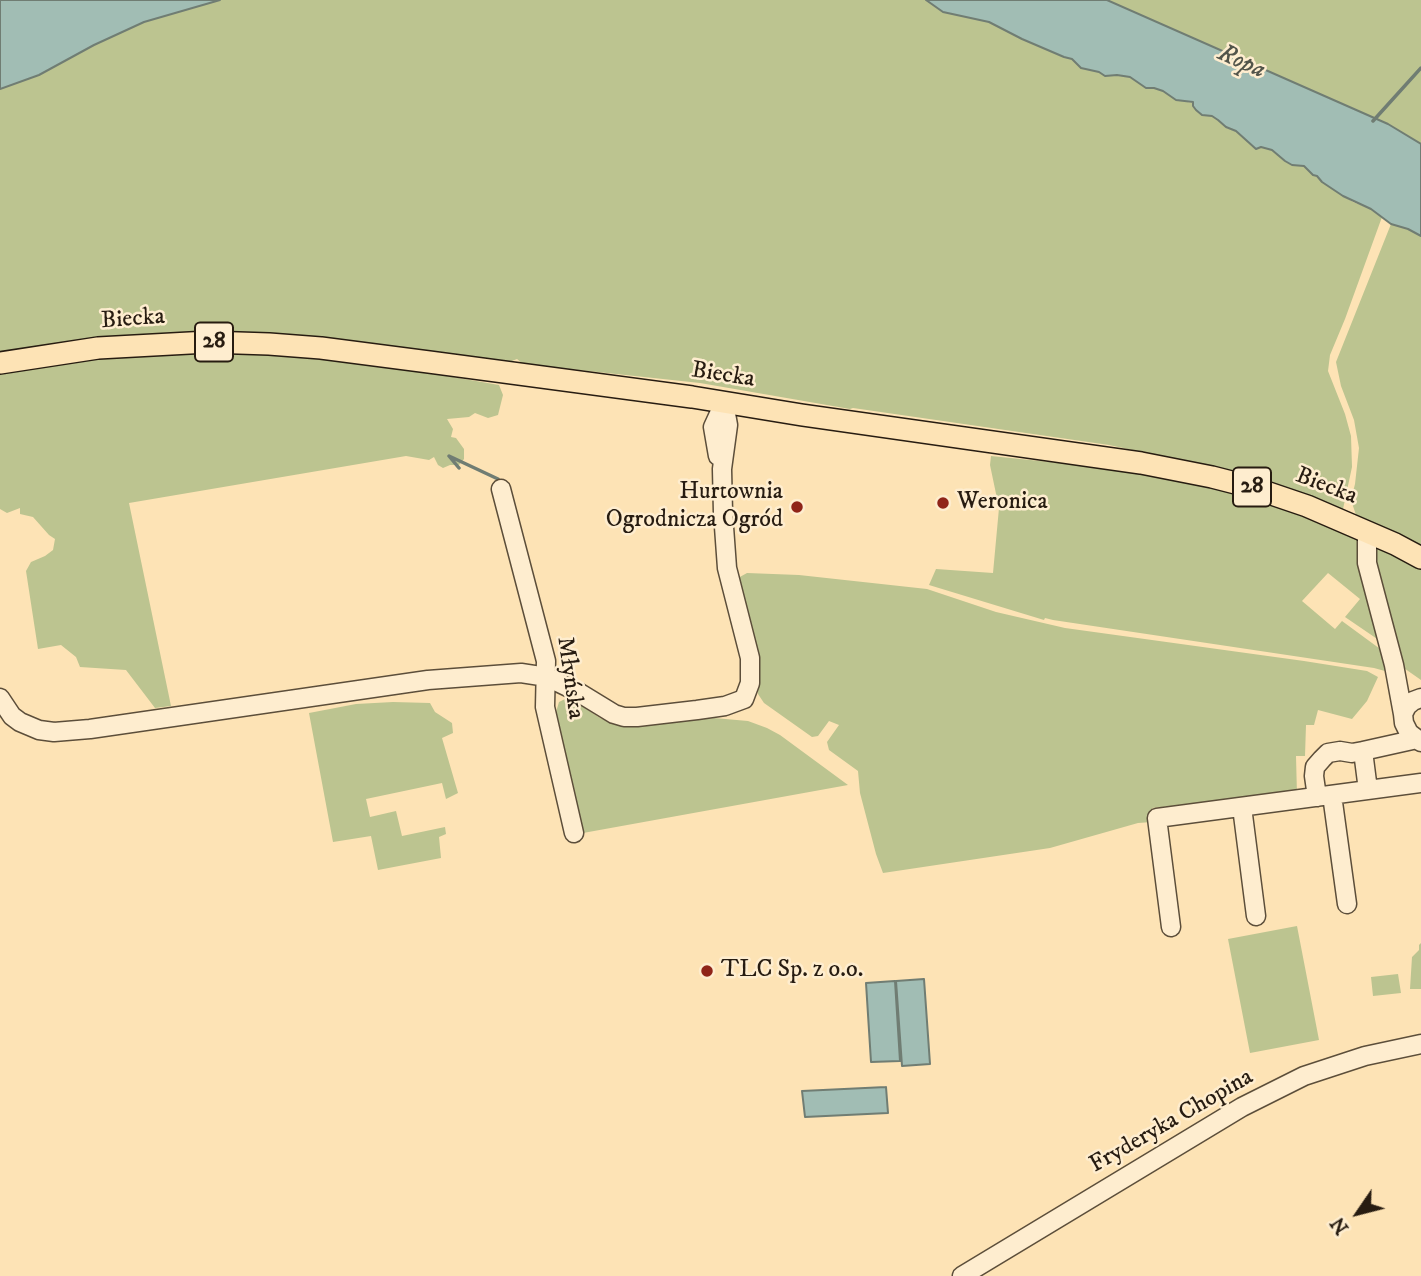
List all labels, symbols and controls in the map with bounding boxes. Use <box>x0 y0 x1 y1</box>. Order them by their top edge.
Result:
water label: Ropa <box>1212 39 1270 87</box>
street label: Biecka <box>100 303 166 337</box>
road number: 28 <box>195 322 233 362</box>
street label: Biecka <box>689 357 757 395</box>
street label: Biecka <box>1291 462 1361 512</box>
road number: 28 <box>1233 467 1271 506</box>
place label: Hurtownia Ogrodnicza Ogród <box>606 479 783 535</box>
place label: Weronica <box>957 489 1048 517</box>
marker: Weronica <box>935 495 951 511</box>
marker: Hurtownia Ogrodnicza Ogród <box>789 499 805 515</box>
street label: Młyńska <box>549 635 589 721</box>
place label: TLC Sp. z o.o. <box>721 957 863 985</box>
marker: TLC Sp. z o.o. <box>699 963 715 979</box>
street label: Fryderyka Chopina <box>1085 1064 1259 1180</box>
north arrow <box>1323 1178 1393 1248</box>
text: N <box>1326 1212 1354 1238</box>

